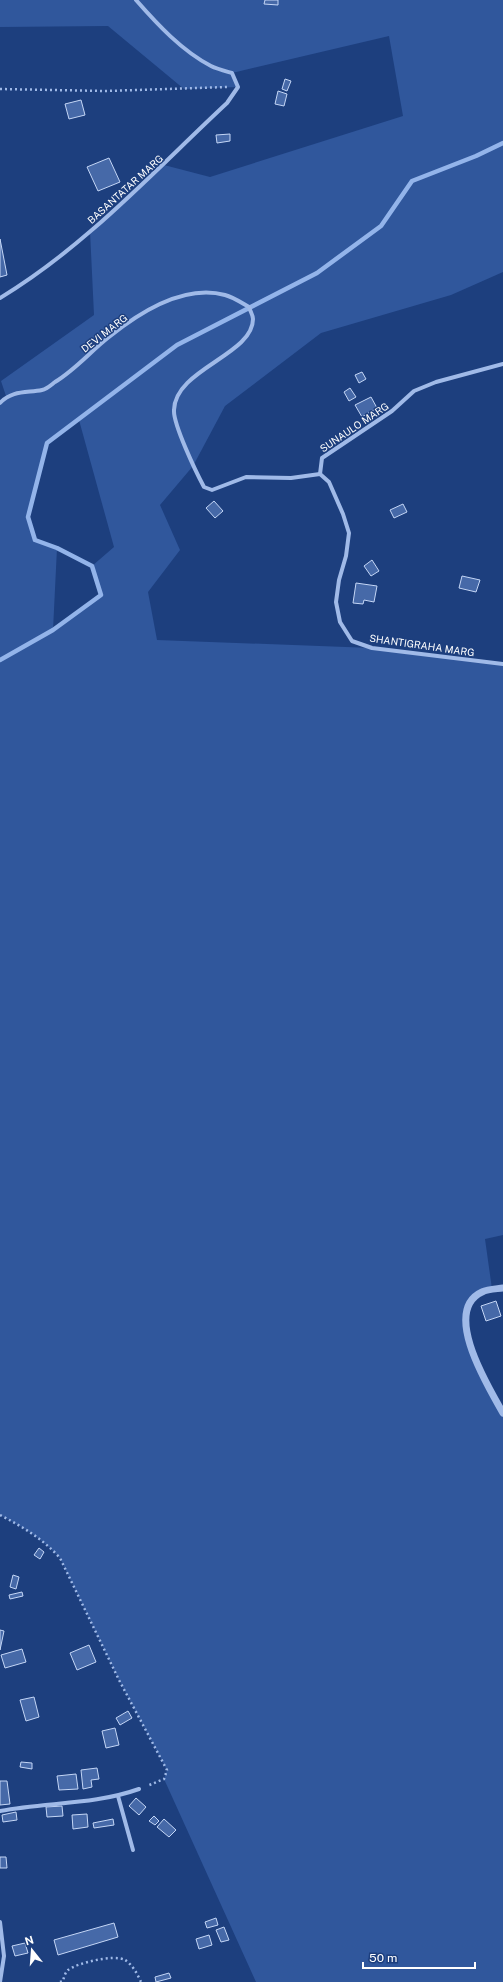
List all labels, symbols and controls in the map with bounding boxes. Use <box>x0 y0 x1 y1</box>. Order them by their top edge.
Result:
street label: BASANTATAR MARG <box>85 152 165 226</box>
street label: DEVI MARG <box>79 311 129 355</box>
street label: SUNAULO MARG <box>317 400 391 454</box>
street label: SHANTIGRAHA MARG <box>369 632 475 658</box>
north arrow <box>12 1930 52 1970</box>
text: N <box>23 1933 35 1947</box>
scale bar <box>363 1944 475 1970</box>
text: 50 m <box>369 1951 397 1965</box>

